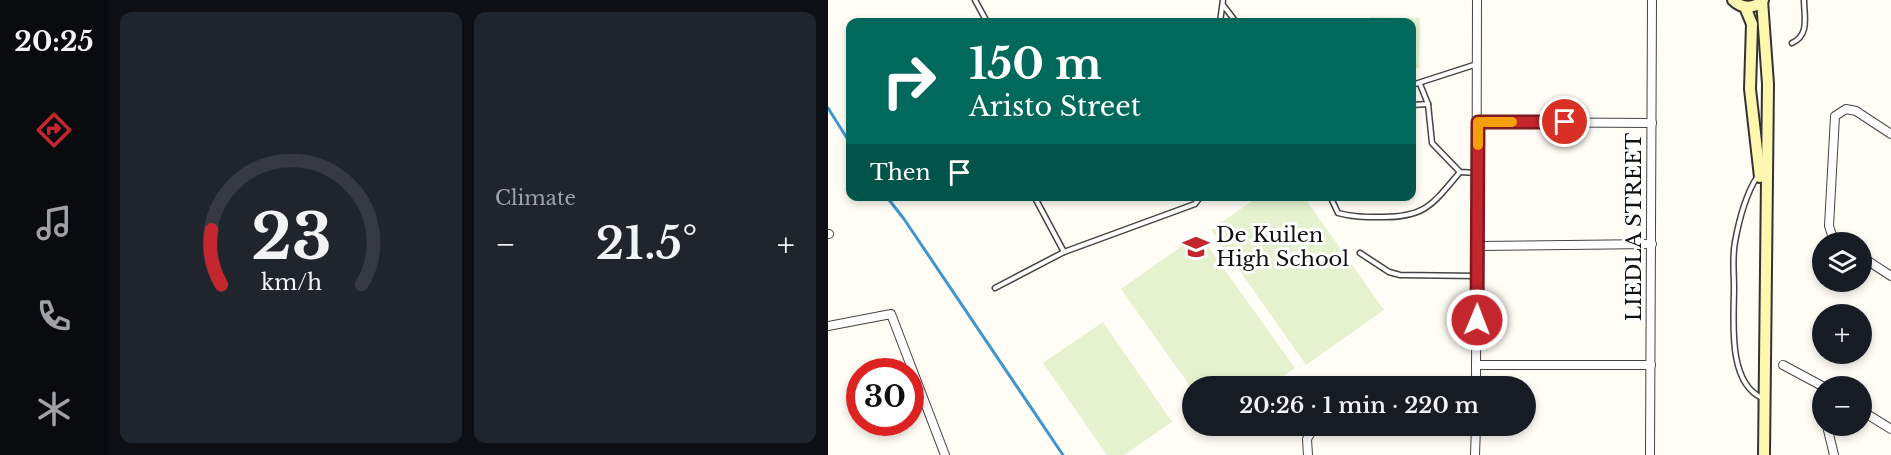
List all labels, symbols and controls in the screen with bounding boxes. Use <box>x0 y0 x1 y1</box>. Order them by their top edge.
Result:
text: 20:25 <box>14 25 94 58</box>
text: 150 m <box>969 38 1102 90</box>
icon: right <box>870 42 948 120</box>
text: Aristo Street <box>969 90 1141 123</box>
pin <box>1539 96 1590 147</box>
icon: arrive <box>1548 105 1581 138</box>
icon: directions <box>33 109 75 151</box>
street label: LIEDLA STREET <box>1621 133 1647 321</box>
icon: arrive <box>943 156 976 189</box>
text: Then <box>870 159 931 186</box>
text: Climate <box>495 186 576 210</box>
text: 23 <box>251 198 331 276</box>
icon: music <box>33 202 75 244</box>
text: 21.5° <box>595 215 697 271</box>
place label: De Kuilen High School <box>1216 222 1349 272</box>
text: − <box>495 224 516 265</box>
text: + <box>777 224 795 265</box>
school or university icon: De Kuilen High School <box>1181 232 1211 262</box>
map controls <box>1812 232 1872 436</box>
button: layers <box>1812 232 1872 292</box>
text: km/h <box>261 269 322 296</box>
position arrow <box>1445 288 1509 352</box>
icon: phone <box>33 295 75 337</box>
button: + <box>1812 304 1872 364</box>
speed limit sign: 30 <box>846 358 924 436</box>
button: − <box>1812 376 1872 436</box>
icon: climate <box>33 388 75 430</box>
text: 20:26 · 1 min · 220 m <box>1239 392 1479 419</box>

